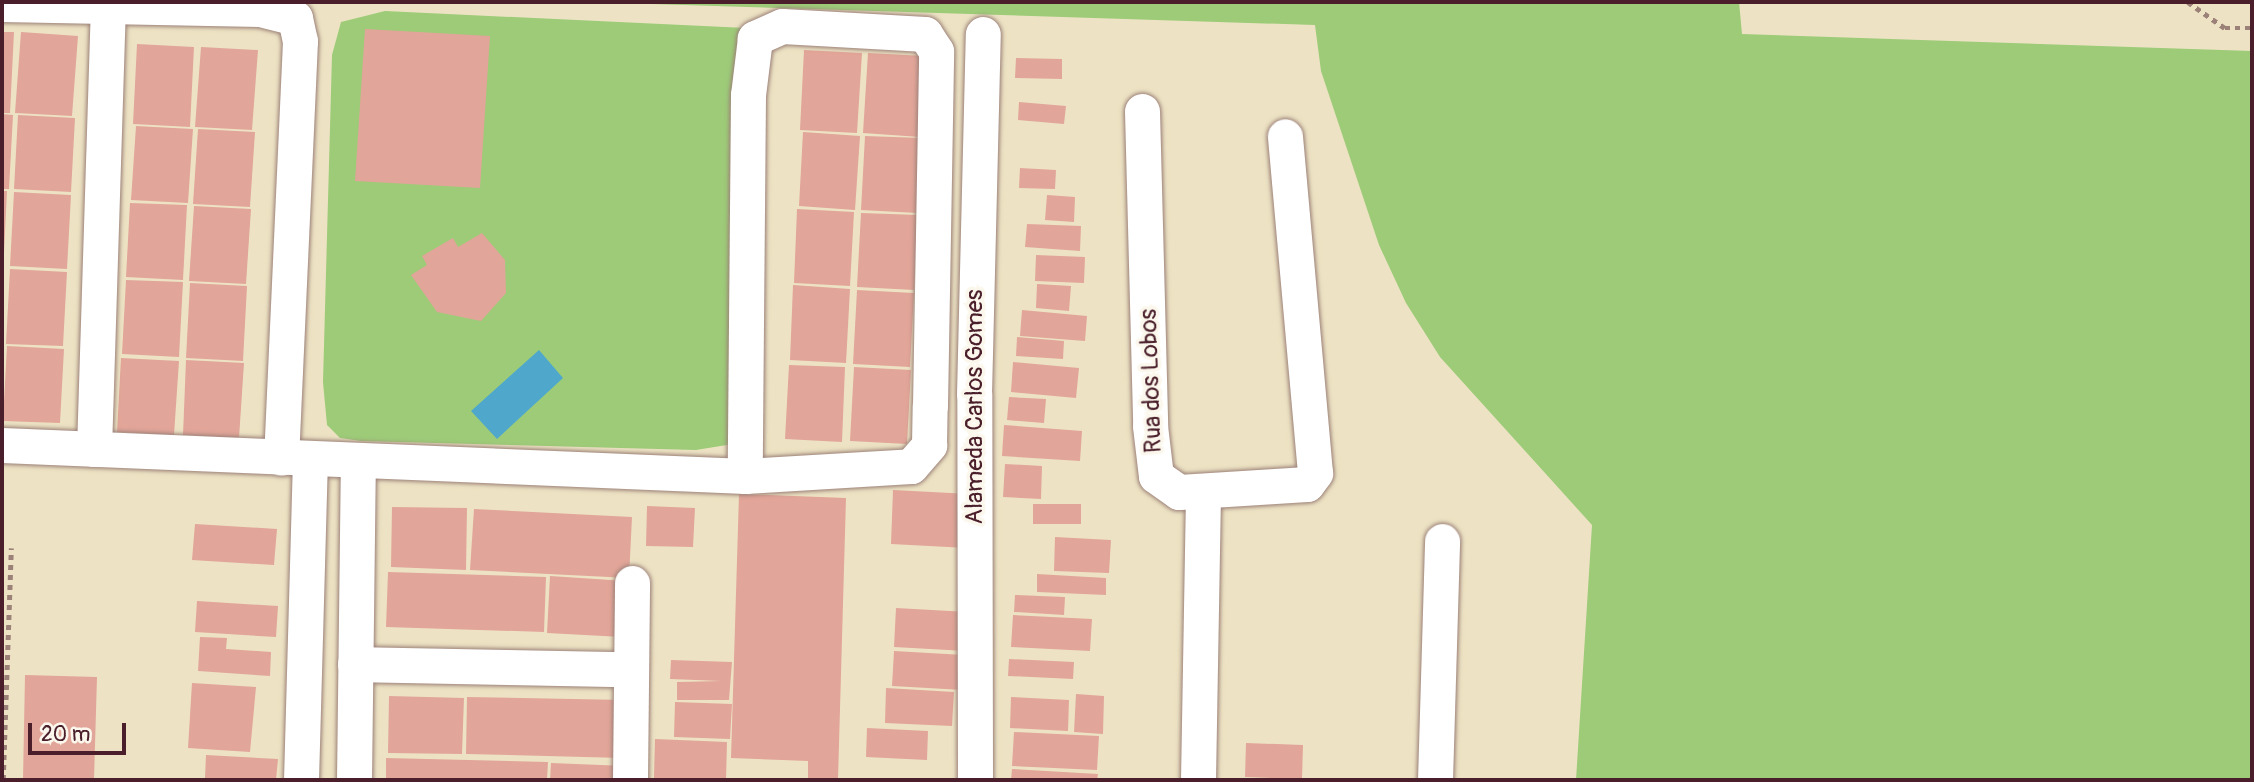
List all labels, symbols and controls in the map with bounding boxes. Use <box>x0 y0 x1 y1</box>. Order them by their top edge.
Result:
street label: Alameda Carlos Gomes <box>961 290 989 524</box>
street label: Rua dos Lobos <box>1134 308 1168 454</box>
scale bar <box>32 708 130 752</box>
text: 20 m <box>41 721 90 748</box>

